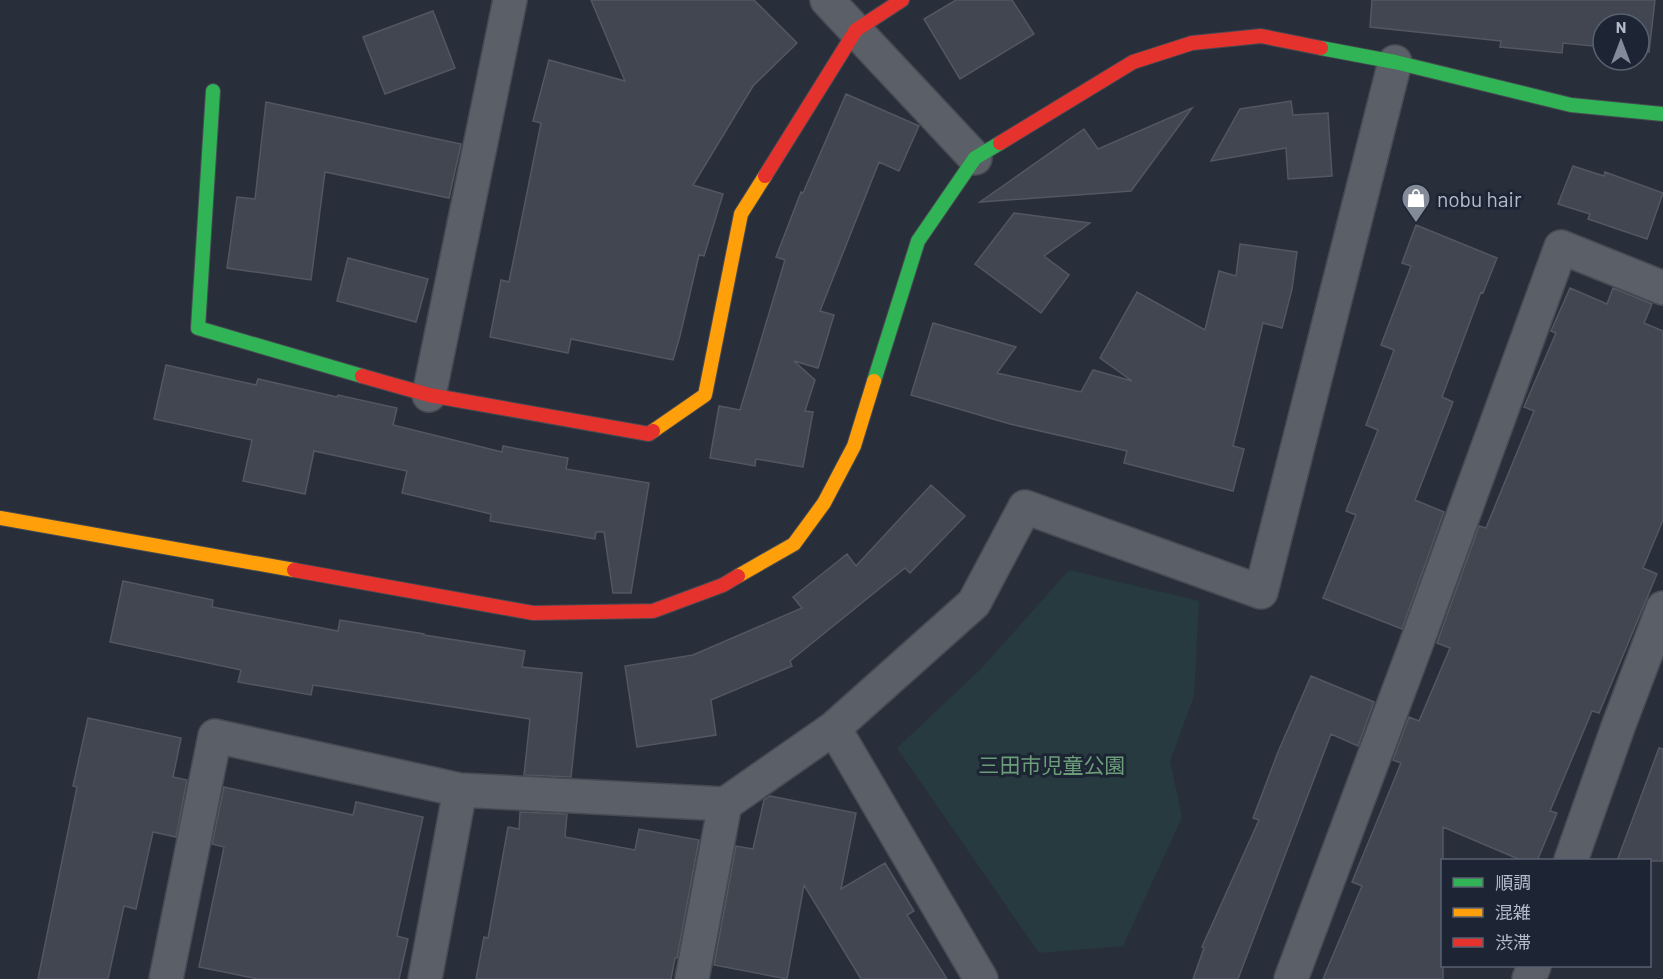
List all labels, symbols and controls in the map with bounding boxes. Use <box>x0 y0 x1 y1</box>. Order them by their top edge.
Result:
north arrow <box>1591 12 1651 72</box>
text: N <box>1616 17 1626 36</box>
shop icon: nobu hair <box>1400 182 1432 224</box>
place label: nobu hair <box>1437 186 1522 211</box>
park label: 三田市児童公園 <box>979 752 1126 777</box>
legend <box>1441 859 1651 967</box>
text: 順調 <box>1495 871 1531 893</box>
text: 混雑 <box>1495 901 1531 923</box>
text: 渋滞 <box>1495 931 1531 953</box>

